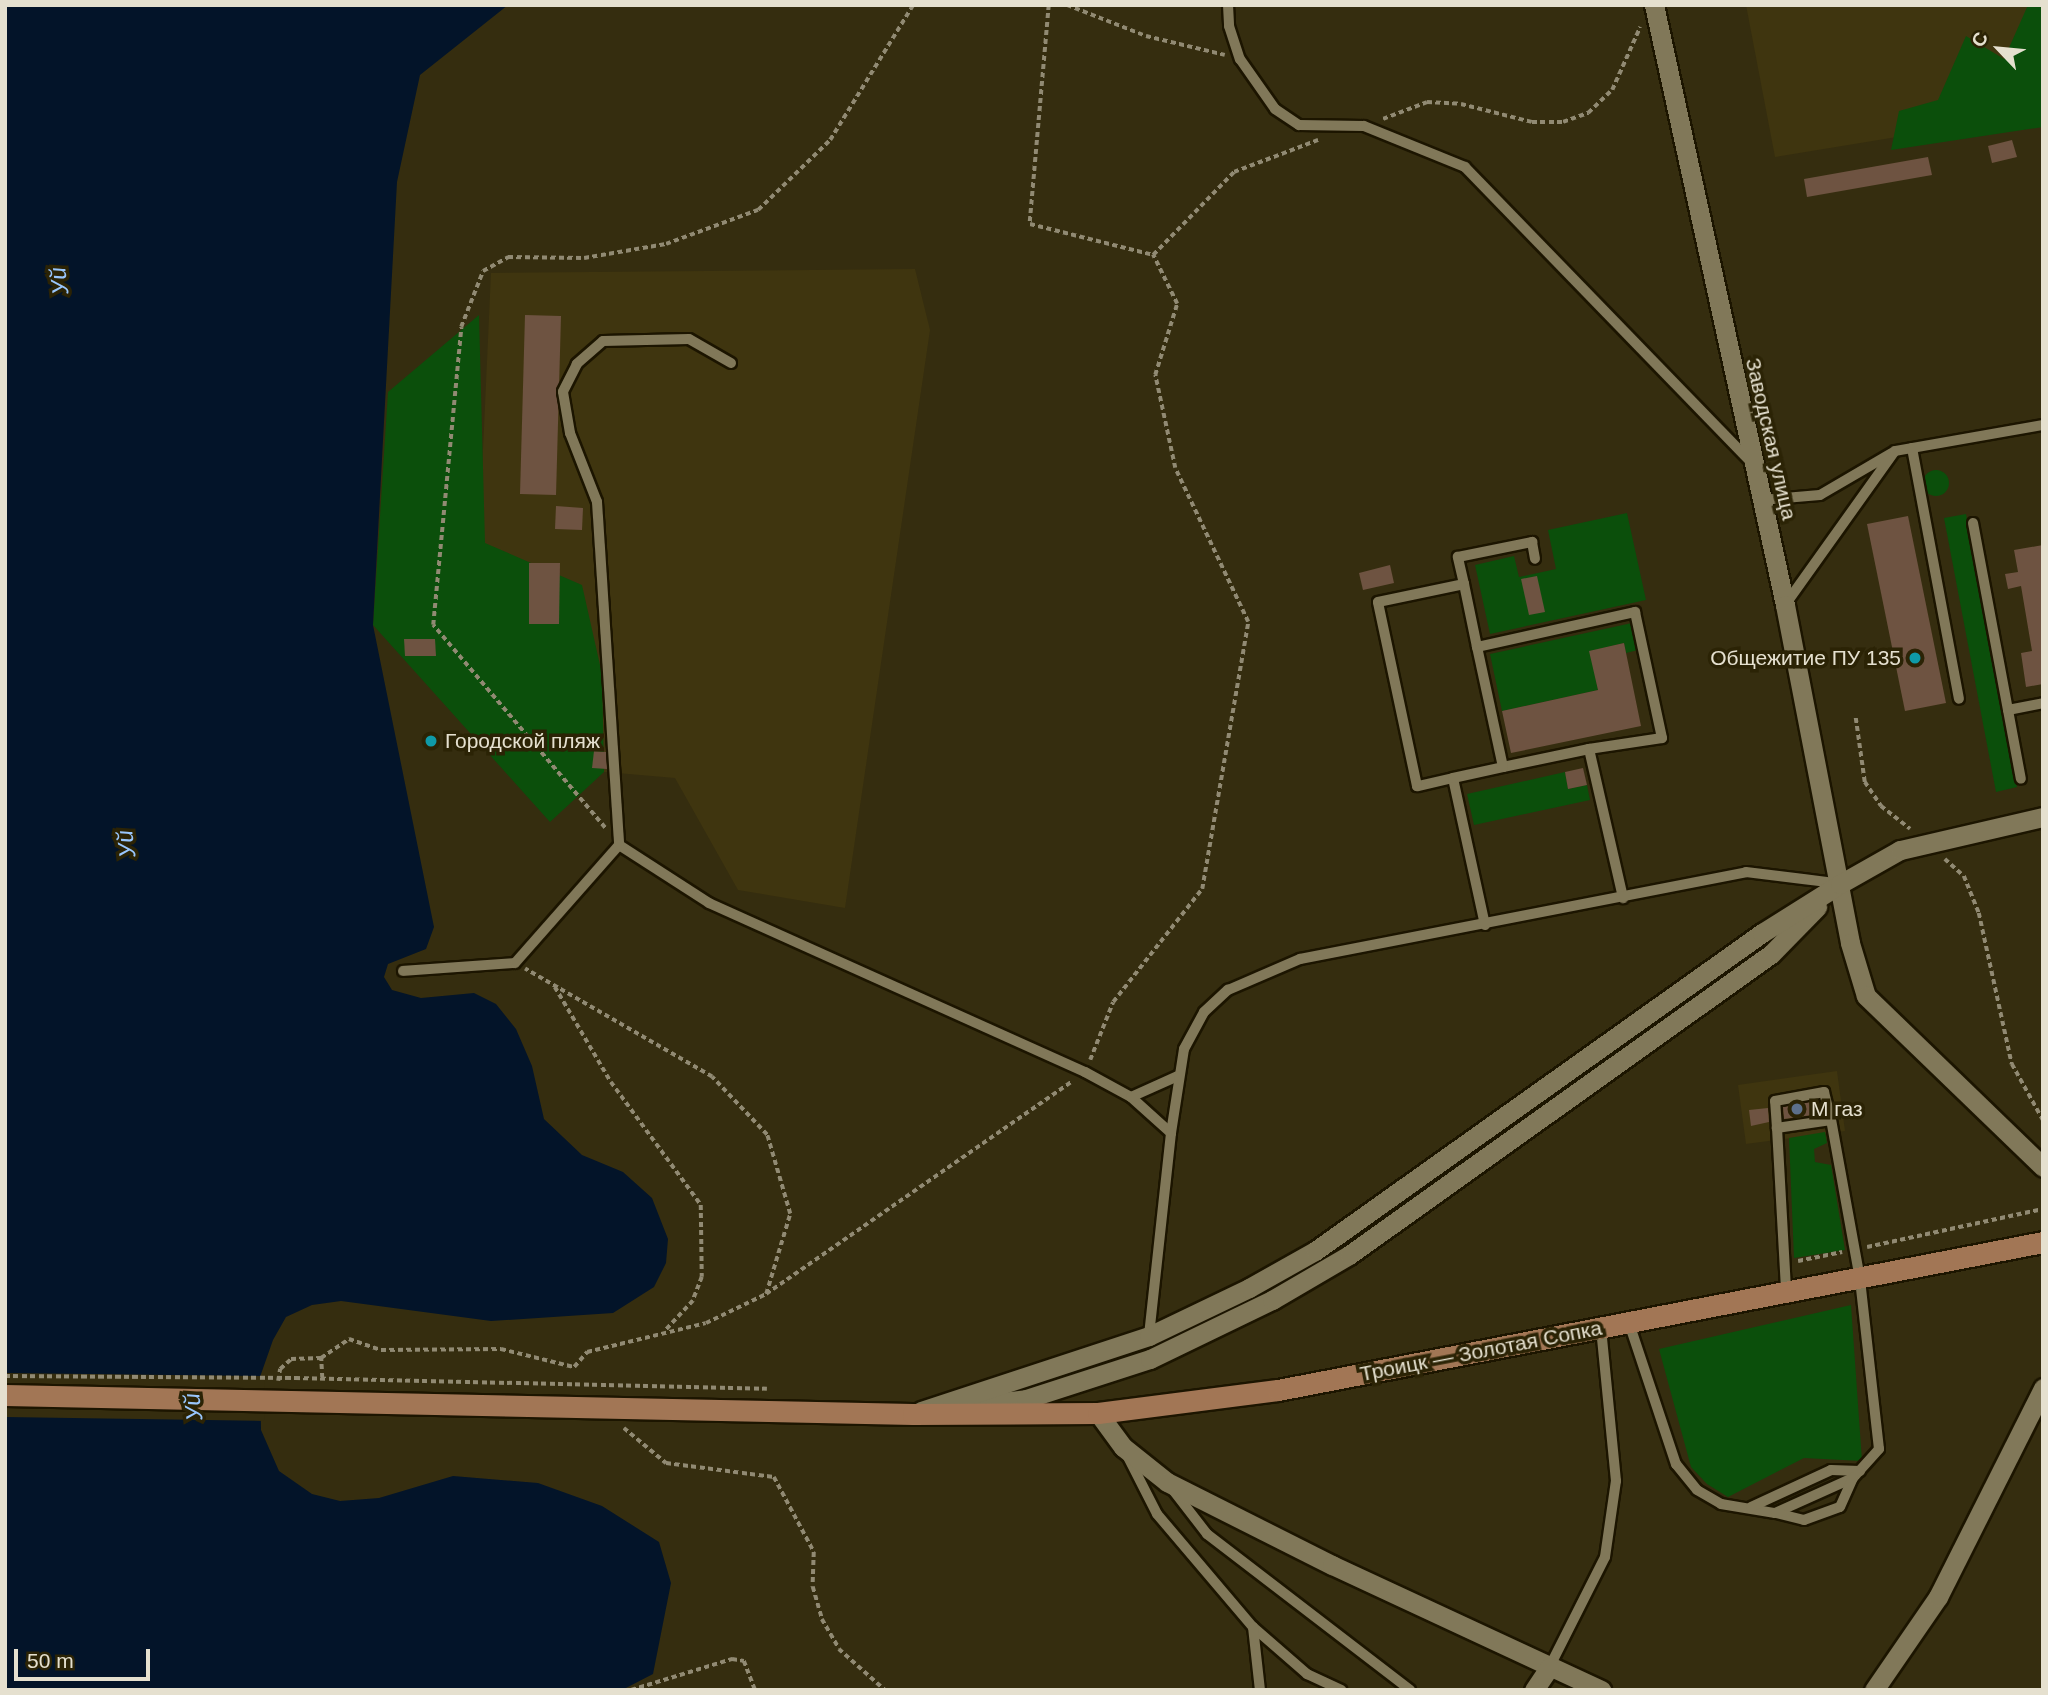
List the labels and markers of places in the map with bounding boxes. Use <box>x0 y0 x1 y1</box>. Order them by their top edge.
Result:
place label: Общежитие ПУ 135 <box>1710 645 1901 671</box>
marker: Общежитие ПУ 135 <box>1907 650 1923 666</box>
place label: Городской пляж <box>445 728 600 754</box>
marker: Городской пляж <box>423 733 439 749</box>
place label: М газ <box>1811 1096 1863 1122</box>
marker: М газ <box>1789 1101 1805 1117</box>

